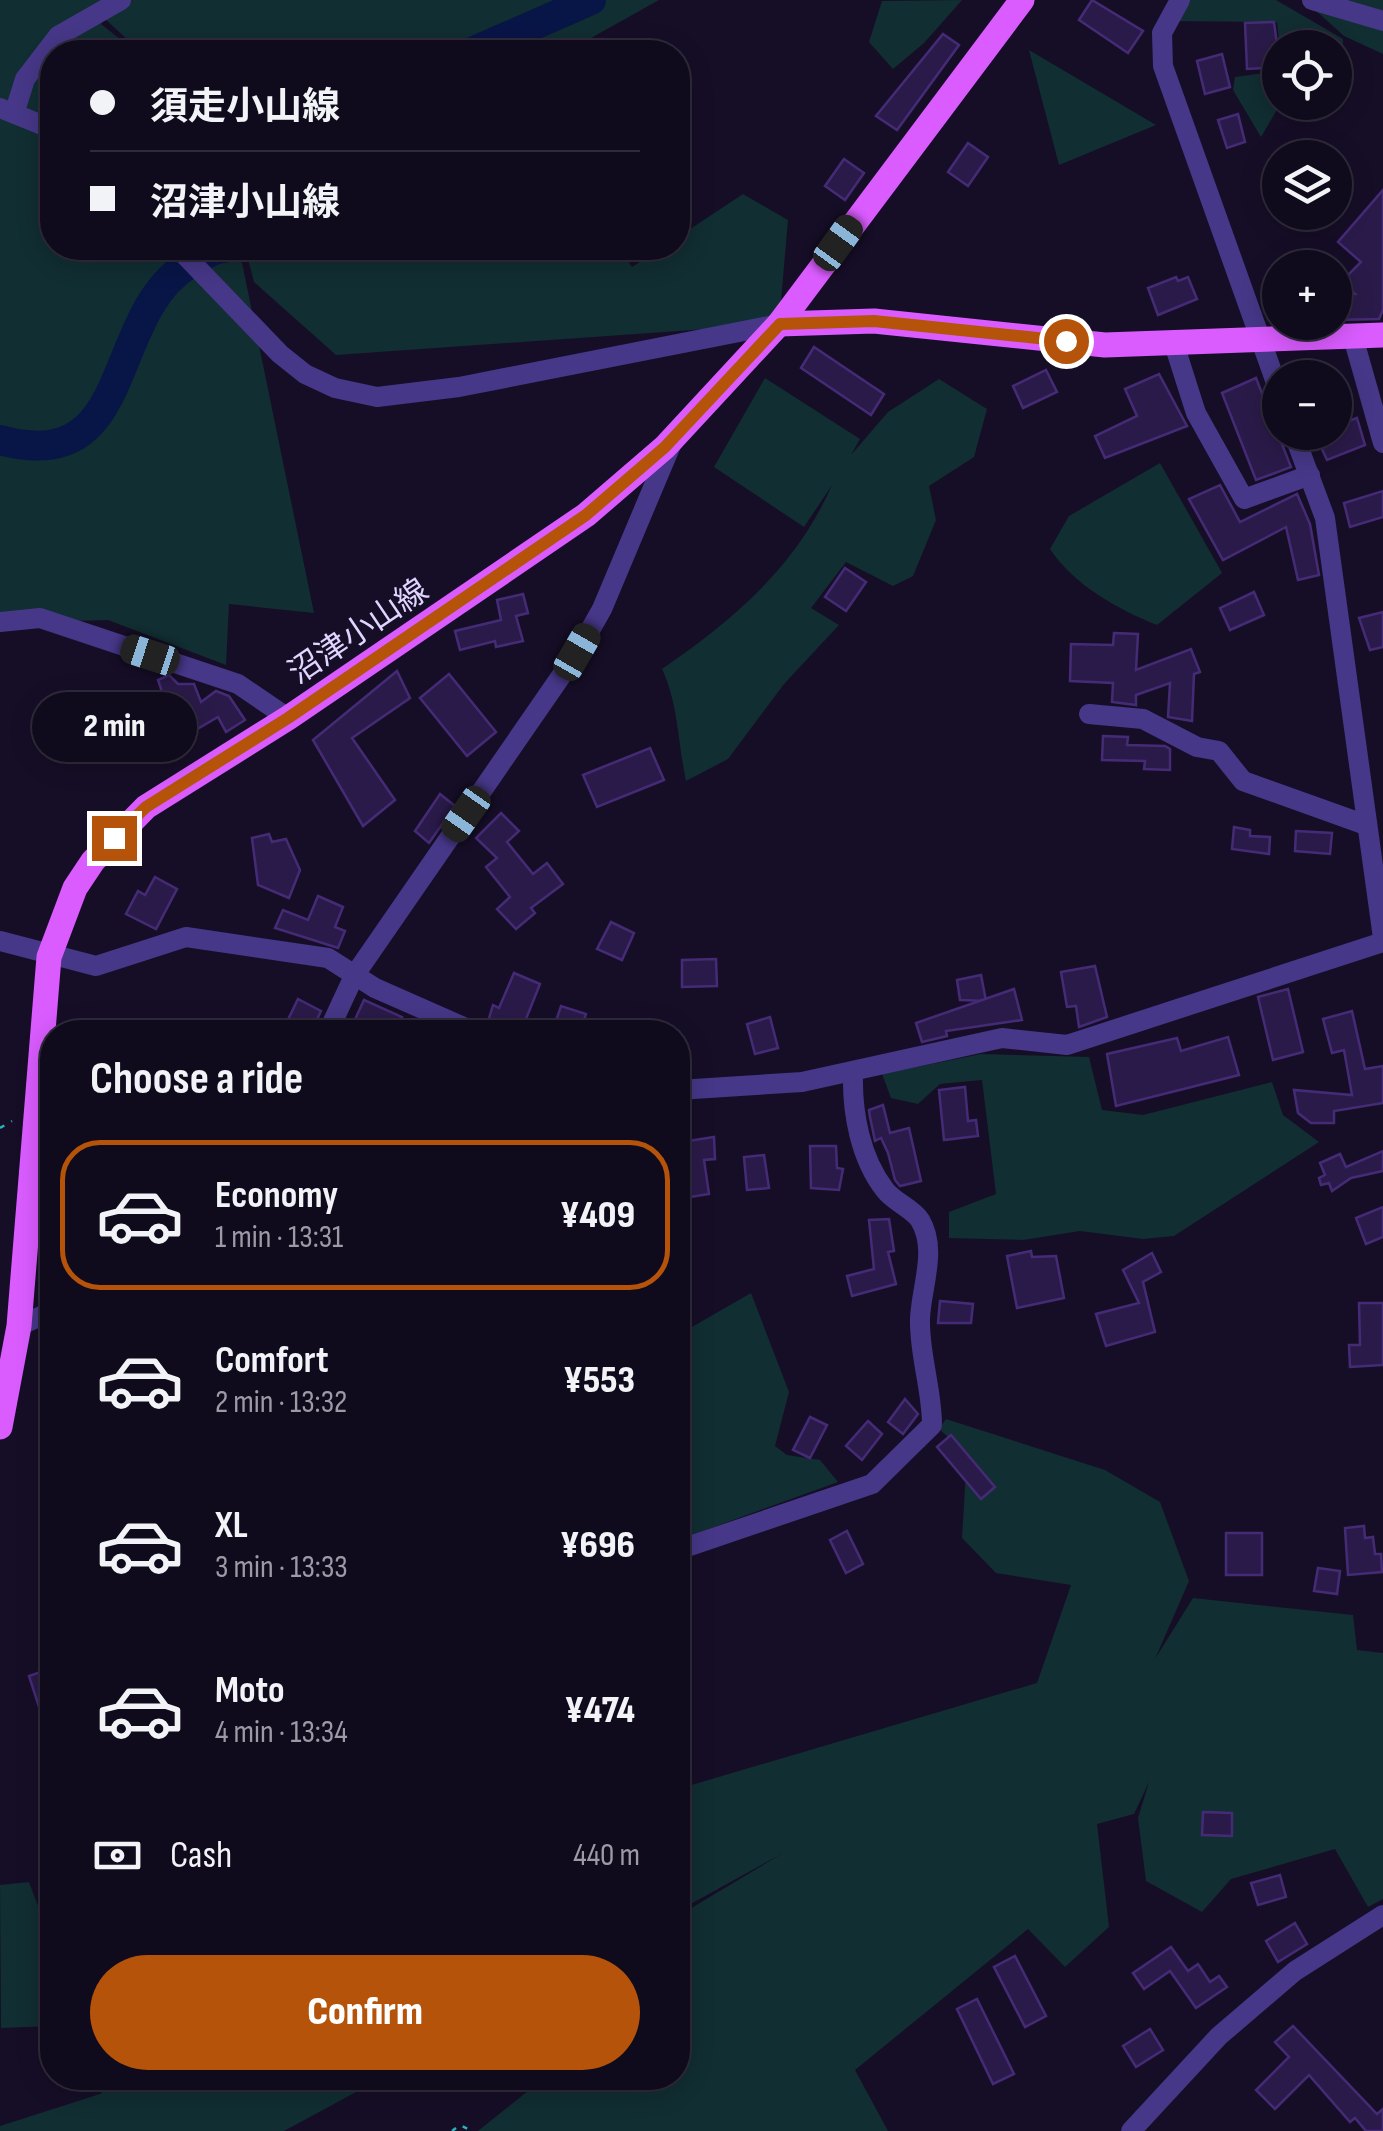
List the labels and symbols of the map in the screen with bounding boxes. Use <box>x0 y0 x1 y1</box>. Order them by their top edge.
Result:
car <box>808 210 868 276</box>
route start <box>1044 319 1089 364</box>
street label: 沼津小山線 <box>282 571 436 693</box>
car <box>549 619 605 685</box>
car <box>117 631 183 679</box>
callout: 2 min <box>32 693 196 763</box>
car <box>437 781 495 847</box>
route end <box>92 816 137 861</box>

